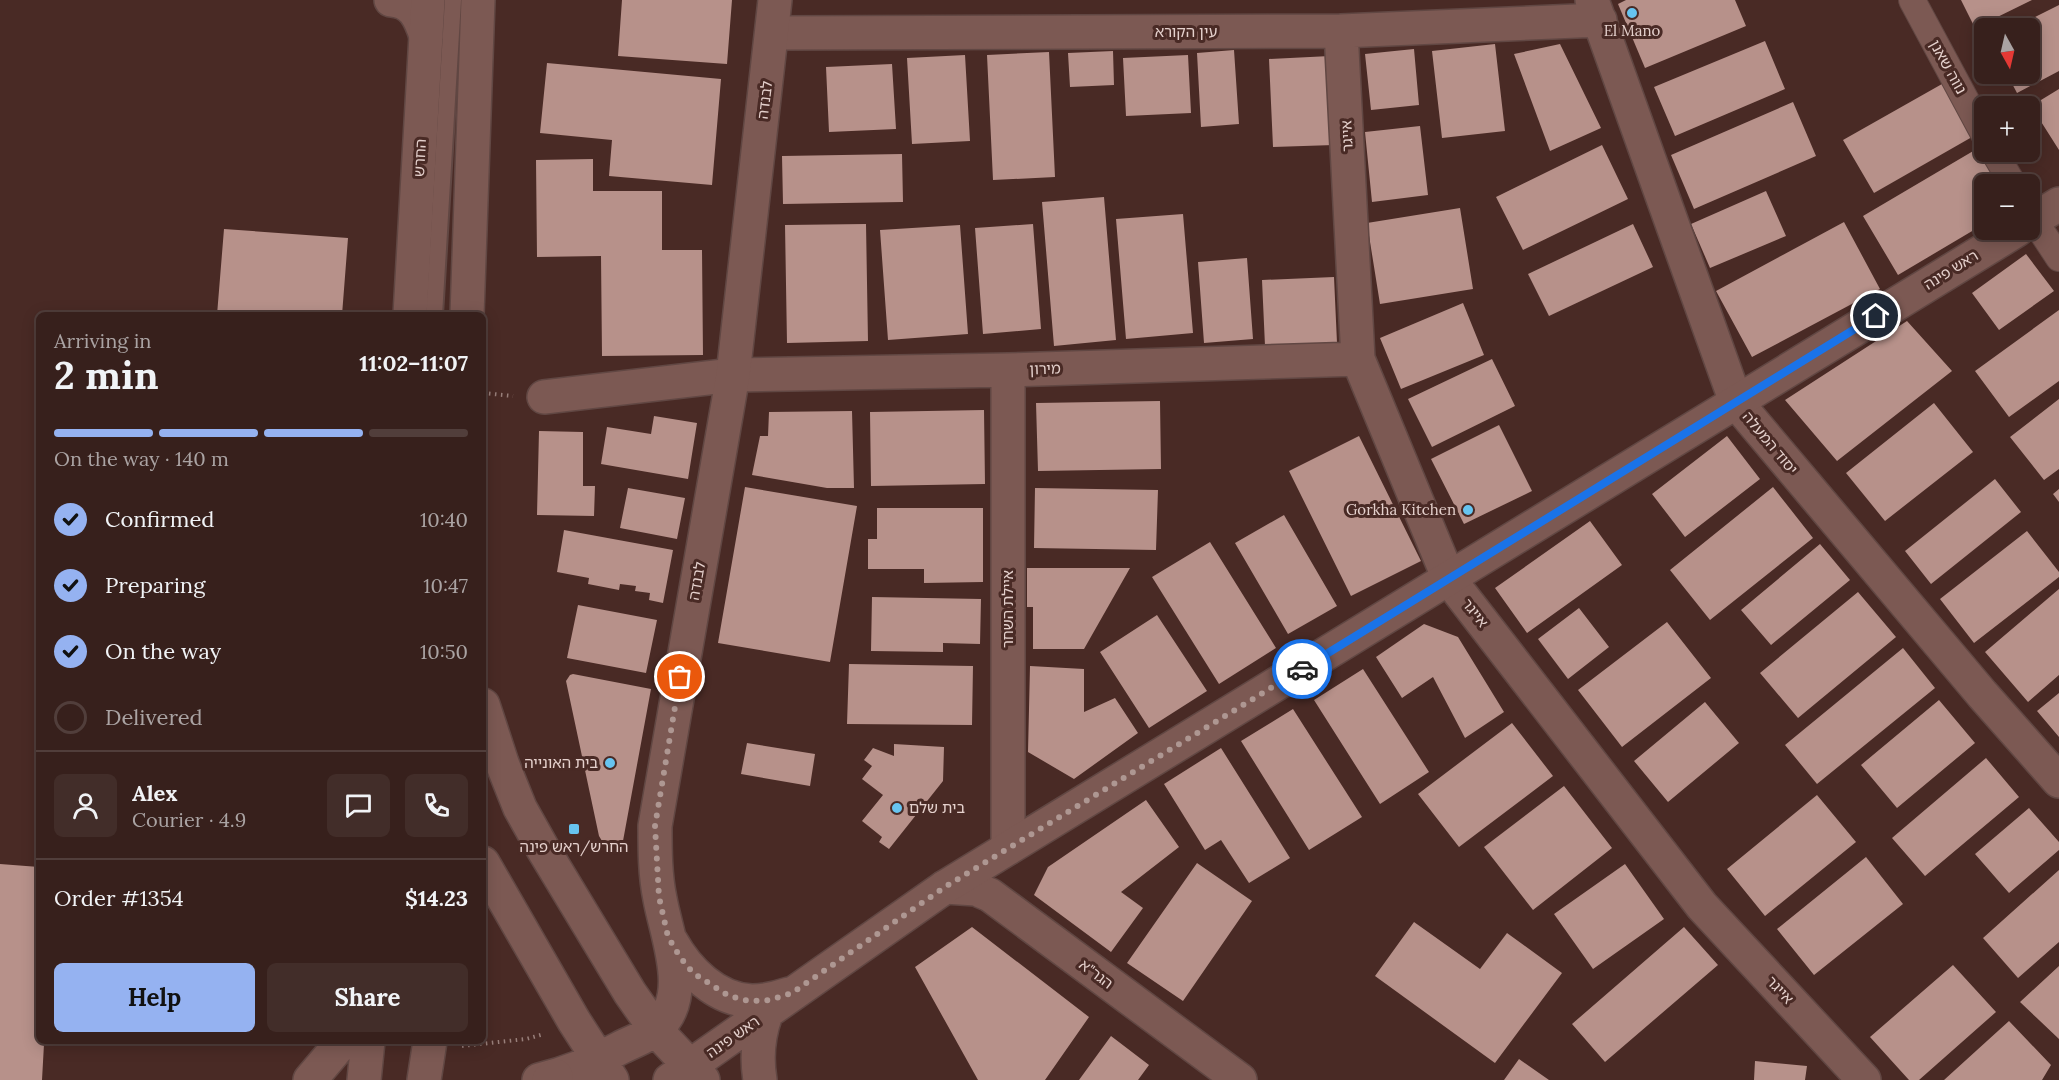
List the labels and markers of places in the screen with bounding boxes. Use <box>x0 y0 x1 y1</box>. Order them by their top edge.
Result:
marker: El Mano <box>1625 6 1639 20</box>
place label: El Mano <box>1604 21 1661 40</box>
pin <box>1850 290 1901 341</box>
place label: Gorkha Kitchen <box>1346 500 1456 519</box>
marker: Gorkha Kitchen <box>1461 503 1475 517</box>
pin <box>654 651 705 702</box>
place label: בית האונייה <box>524 753 598 772</box>
marker: בית האונייה <box>603 756 617 770</box>
place label: בית שלם <box>909 798 965 817</box>
marker: בית שלם <box>890 801 904 815</box>
marker: החרש/ראש פינה <box>567 822 581 836</box>
place label: החרש/ראש פינה <box>520 837 628 857</box>

